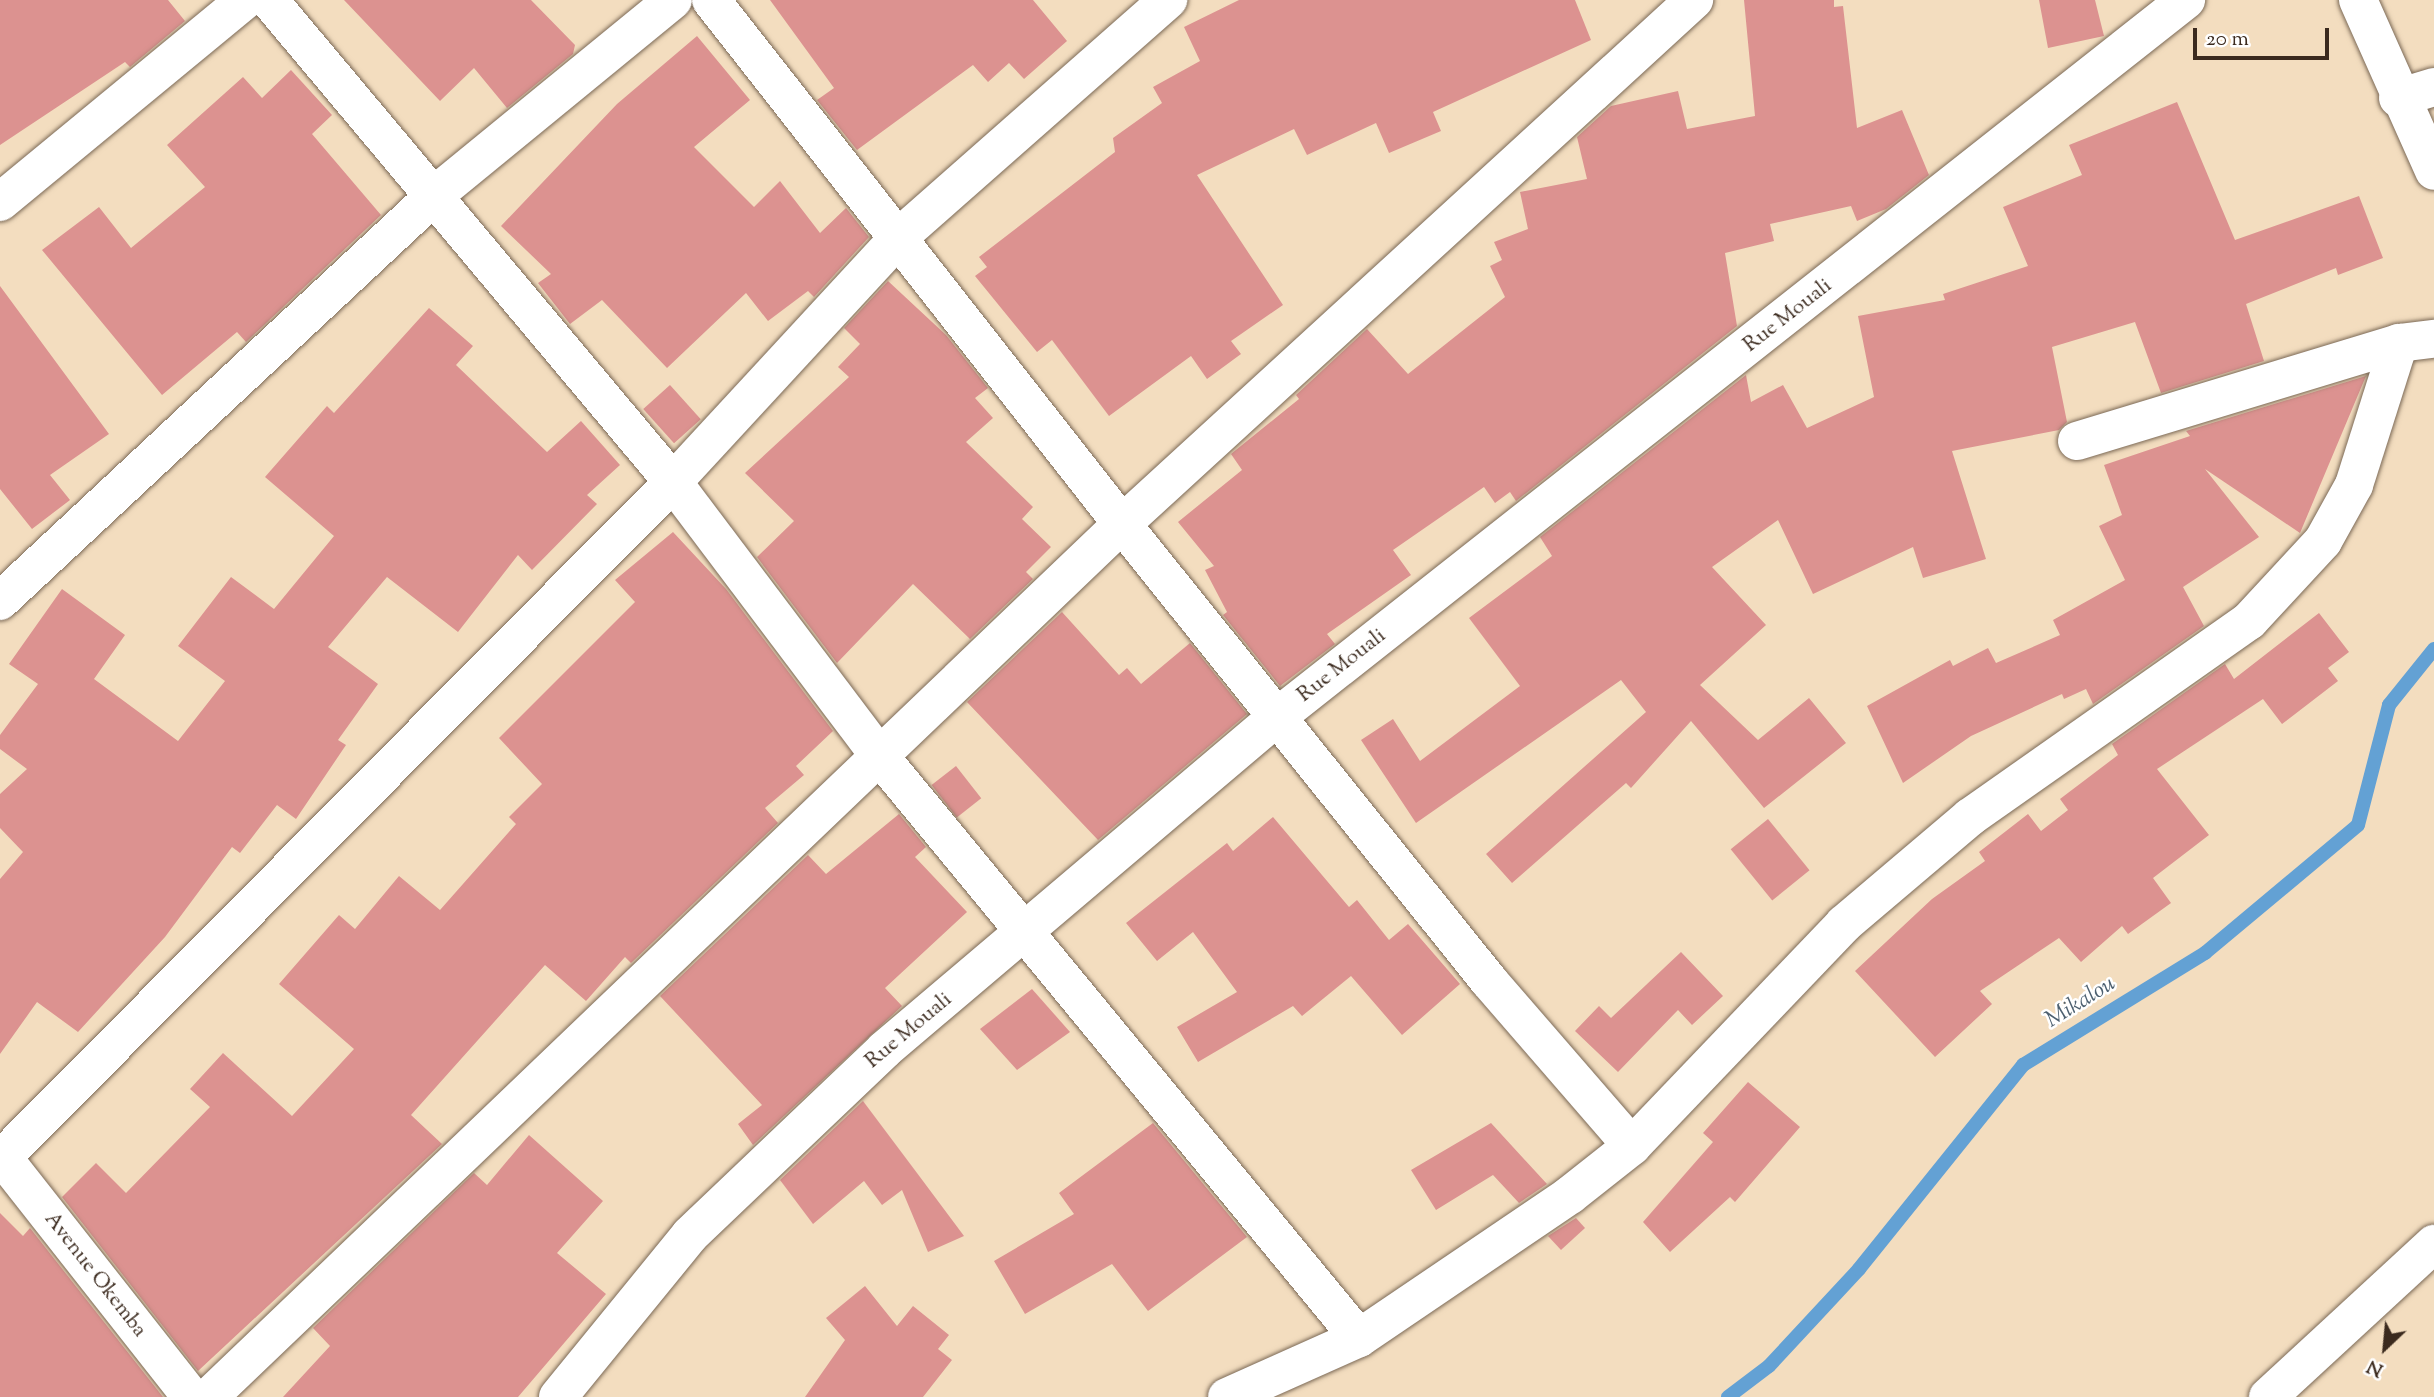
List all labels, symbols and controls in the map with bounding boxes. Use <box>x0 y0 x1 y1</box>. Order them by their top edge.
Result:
scale bar <box>2196 14 2332 58</box>
text: 20 m <box>2206 25 2249 55</box>
street label: Rue Mouali <box>1739 274 1837 358</box>
street label: Rue Mouali <box>1293 624 1391 708</box>
water label: Mikalou <box>2041 971 2121 1035</box>
street label: Rue Mouali <box>861 988 957 1074</box>
street label: Avenue Okemba <box>38 1207 152 1343</box>
north arrow <box>2350 1313 2420 1383</box>
text: N <box>2363 1352 2388 1383</box>

